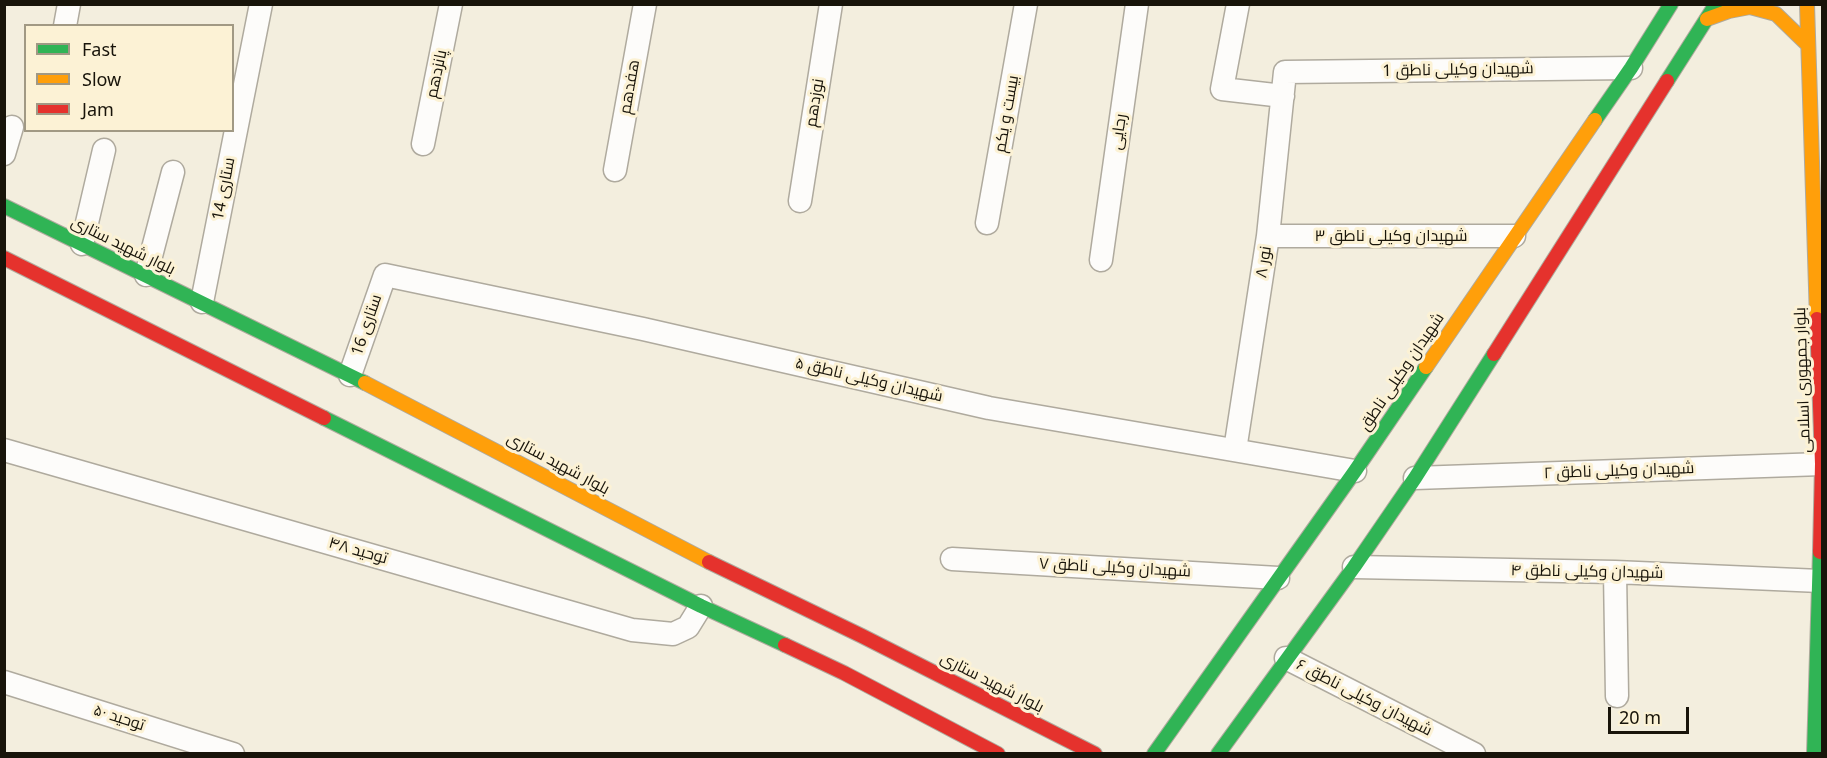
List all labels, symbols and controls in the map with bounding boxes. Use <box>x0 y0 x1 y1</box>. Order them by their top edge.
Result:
legend <box>24 24 234 132</box>
text: Fast <box>82 37 117 61</box>
street label: پانزدهم <box>423 48 451 100</box>
street label: هفدهم <box>616 58 644 116</box>
street label: شهیدان وکیلی ناطق 1 <box>1382 59 1534 81</box>
text: Slow <box>82 67 121 91</box>
street label: بیست و یکم <box>991 74 1023 154</box>
street label: نوزدهم <box>802 77 828 129</box>
text: Jam <box>82 97 114 121</box>
street label: رجایی <box>1107 113 1131 151</box>
street label: ستاری 14 <box>209 156 239 222</box>
street label: بلوار شهید ستاری <box>68 212 178 280</box>
street label: شهیدان وکیلی ناطق ۳ <box>1315 226 1467 246</box>
street label: نور ۸ <box>1252 245 1276 279</box>
street label: ستاری 16 <box>348 292 386 358</box>
street label: بلوار جمهوری اسلامی <box>1791 307 1815 453</box>
street label: شهیدان وکیلی ناطق <box>1355 309 1449 435</box>
street label: شهیدان وکیلی ناطق ۵ <box>793 354 945 406</box>
street label: بلوار شهید ستاری <box>503 429 613 499</box>
street label: شهیدان وکیلی ناطق ٢ <box>1543 459 1695 483</box>
street label: توحید ۴۸ <box>326 533 390 569</box>
street label: شهیدان وکیلی ناطق ۷ <box>1039 554 1191 582</box>
street label: شهیدان وکیلی ناطق ۴ <box>1510 561 1664 583</box>
street label: بلوار شهید ستاری <box>937 649 1047 717</box>
street label: شهیدان وکیلی ناطق ۶ <box>1293 655 1435 741</box>
scale bar <box>1611 695 1692 733</box>
street label: توحید ۵۰ <box>91 701 147 735</box>
text: 20 m <box>1619 705 1661 729</box>

